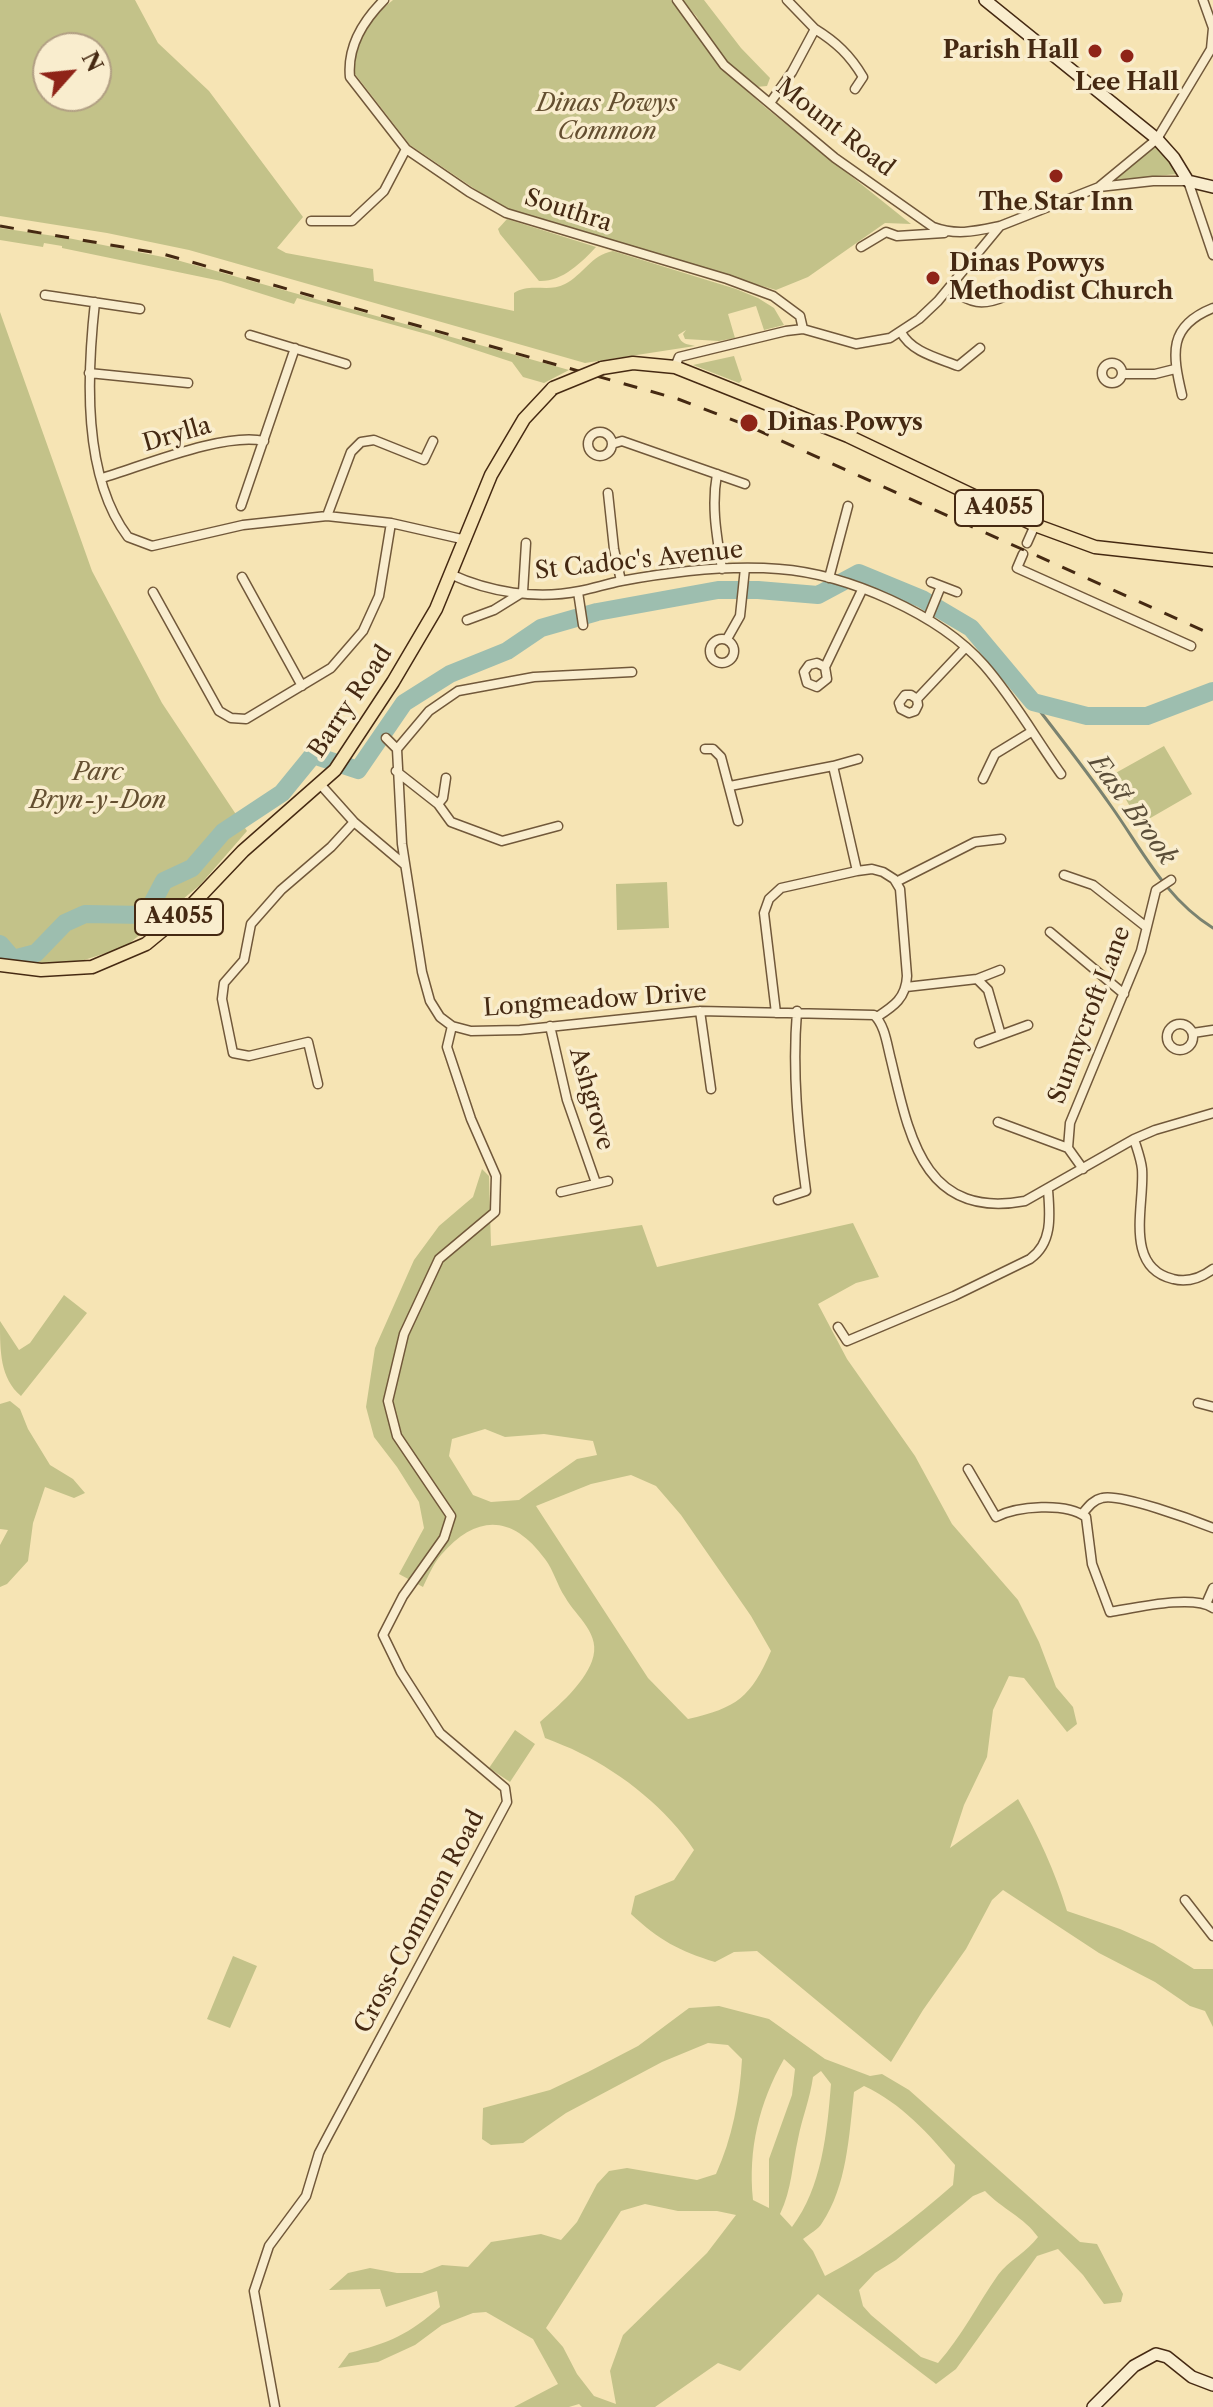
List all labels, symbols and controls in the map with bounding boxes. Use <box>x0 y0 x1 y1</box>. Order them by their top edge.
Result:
north arrow <box>32 32 112 112</box>
place label: Parish Hall <box>943 37 1079 65</box>
marker: Parish Hall <box>1086 42 1104 60</box>
text: N <box>76 47 108 76</box>
marker: Lee Hall <box>1118 47 1136 65</box>
place label: Lee Hall <box>1075 69 1179 97</box>
street label: Mount Road <box>770 73 900 183</box>
park label: Dinas Powys Common <box>536 90 678 146</box>
marker: The Star Inn <box>1047 167 1065 185</box>
street label: Southra <box>521 183 615 239</box>
place label: The Star Inn <box>979 189 1133 217</box>
place label: Dinas Powys Methodist Church <box>949 250 1174 306</box>
marker: Dinas Powys Methodist Church <box>924 269 942 287</box>
place label: Dinas Powys <box>767 409 923 437</box>
street label: Drylla <box>140 412 214 458</box>
marker: Dinas Powys <box>738 412 760 434</box>
road number: A4055 <box>955 490 1043 526</box>
street label: St Cadoc's Avenue <box>533 536 745 586</box>
street label: Barry Road <box>303 641 399 763</box>
water label: East Brook <box>1081 748 1183 872</box>
park label: Parc Bryn-y-Don <box>30 759 166 815</box>
road number: A4055 <box>135 899 223 935</box>
street label: Sunnycroft Lane <box>1043 922 1137 1108</box>
street label: Longmeadow Drive <box>482 979 708 1023</box>
street label: Ashgrove <box>563 1044 619 1154</box>
street label: Cross-Common Road <box>349 1806 491 2038</box>

